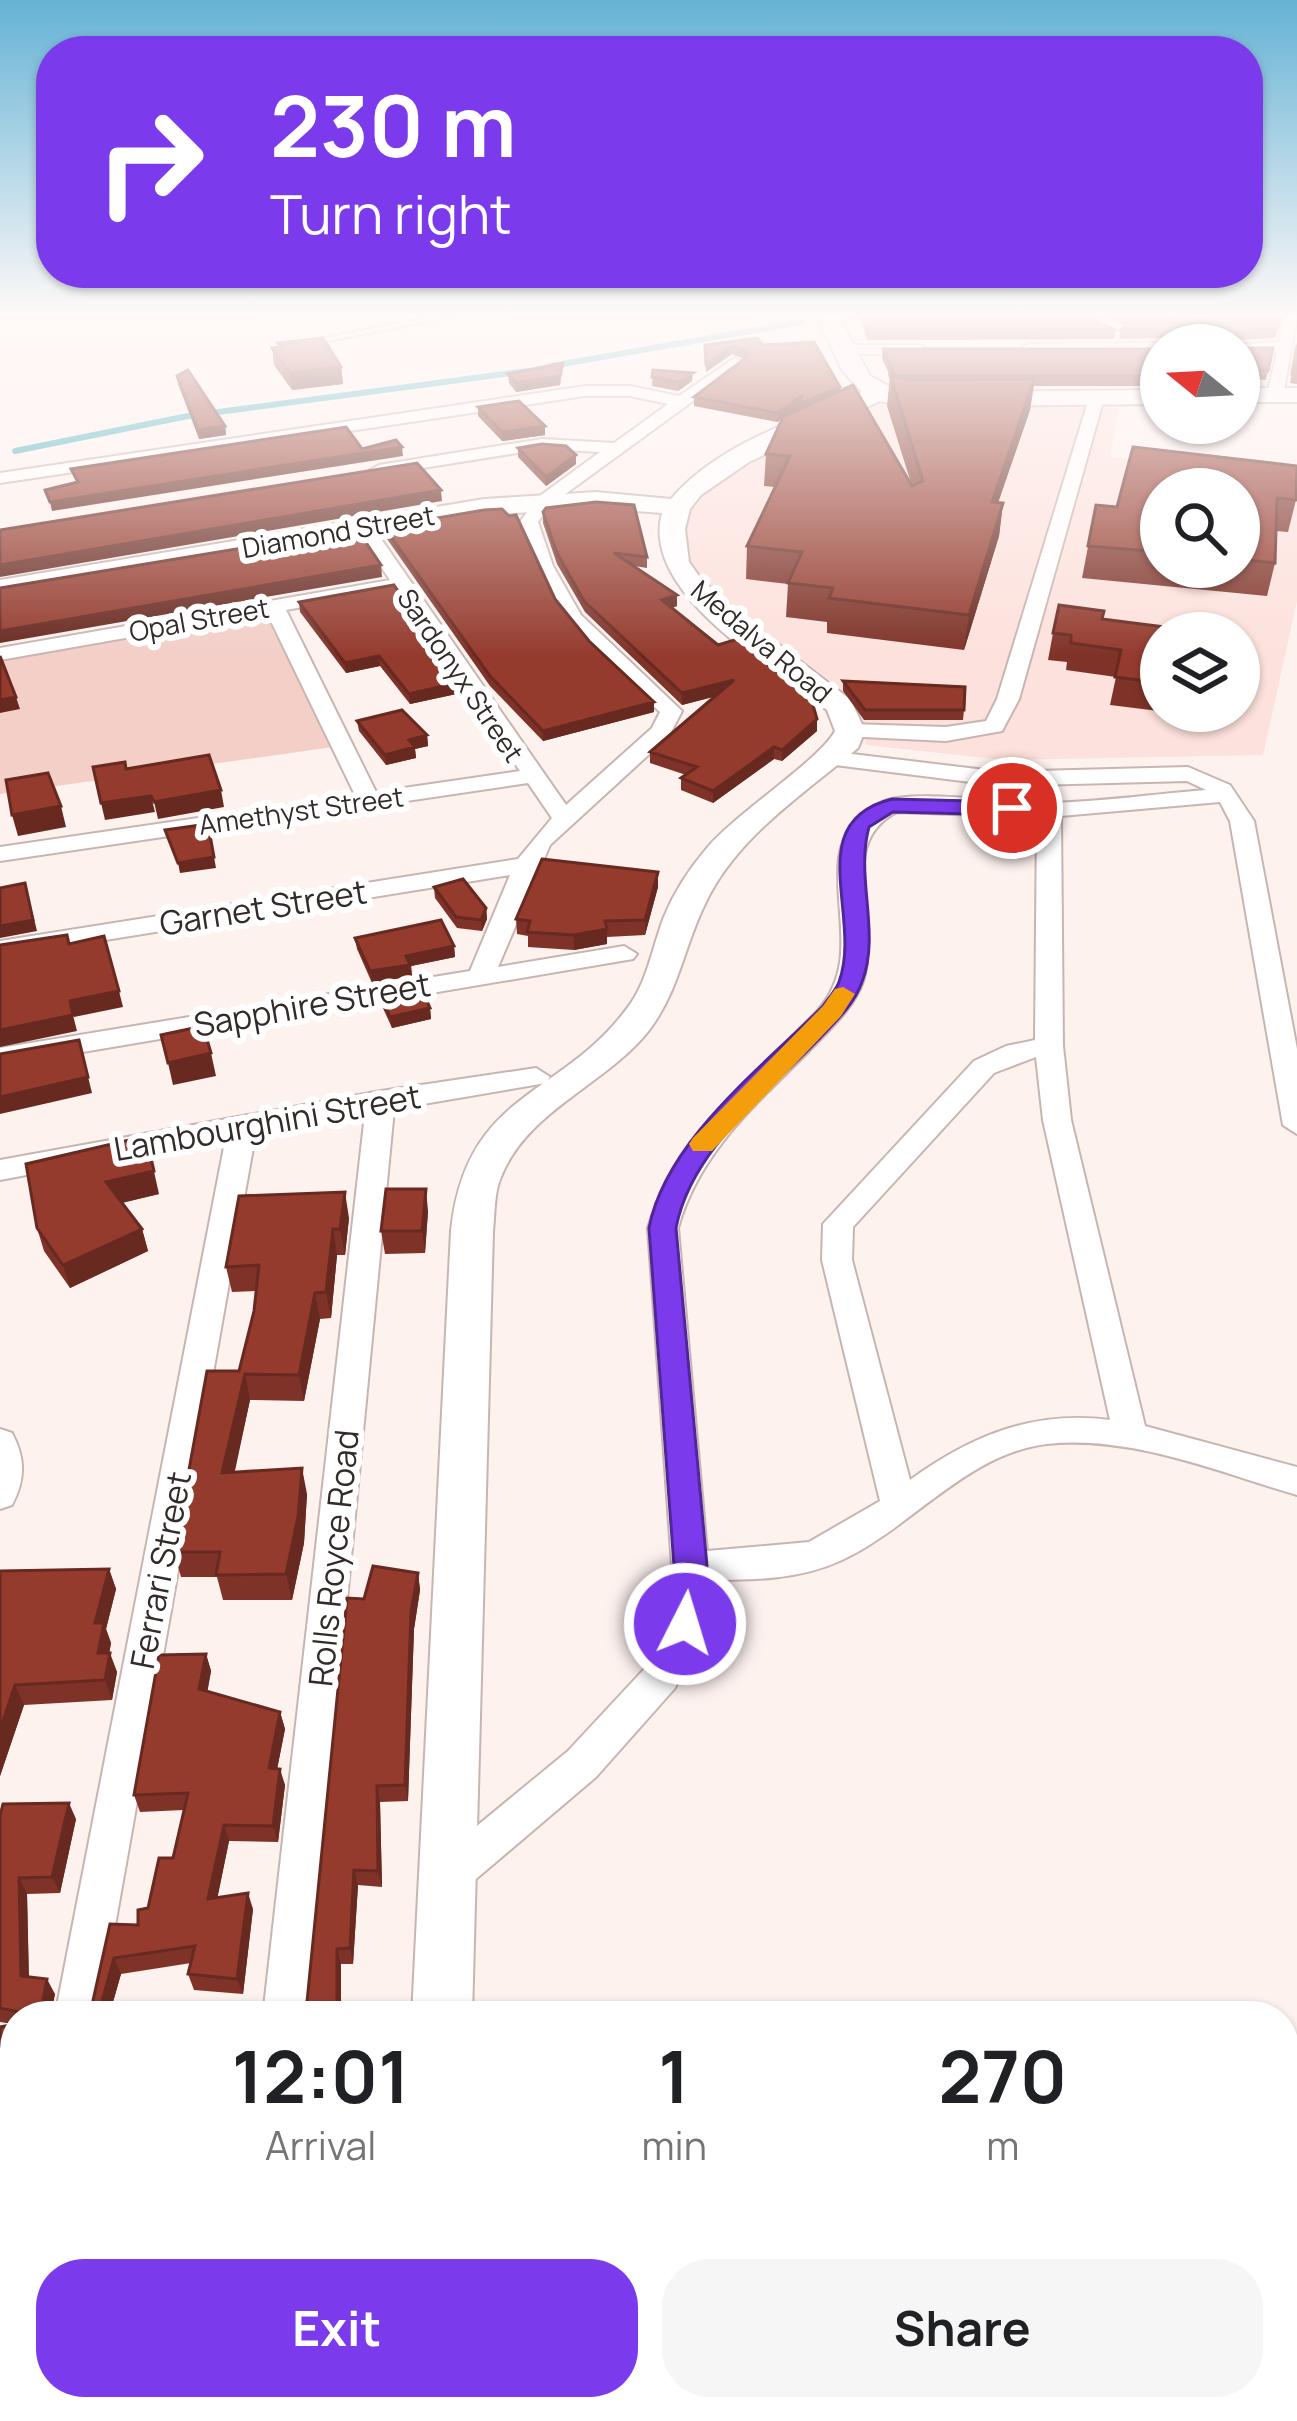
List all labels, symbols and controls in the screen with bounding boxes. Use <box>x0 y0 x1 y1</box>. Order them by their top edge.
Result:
text: 230 m <box>270 67 516 182</box>
icon: right <box>72 84 228 240</box>
text: Turn right <box>270 176 512 250</box>
north arrow <box>1140 324 1260 444</box>
map controls <box>1140 324 1260 732</box>
button: search <box>1140 468 1260 588</box>
street label: Diamond Street <box>239 496 437 566</box>
street label: Medalva Road <box>684 571 840 711</box>
street label: Sardonyx Street <box>389 581 533 769</box>
street label: Opal Street <box>126 588 272 650</box>
button: layers <box>1140 612 1260 732</box>
pin <box>961 757 1063 859</box>
icon: arrive <box>979 775 1045 841</box>
street label: Amethyst Street <box>196 777 406 843</box>
street label: Garnet Street <box>156 868 370 946</box>
street label: Sapphire Street <box>190 961 434 1047</box>
street label: Lambourghini Street <box>110 1073 424 1171</box>
street label: Rolls Royce Road <box>297 1427 369 1689</box>
street label: Ferrari Street <box>119 1468 201 1672</box>
position arrow <box>622 1561 748 1687</box>
text: 12:01 <box>232 2026 410 2125</box>
text: 1 <box>658 2026 690 2125</box>
text: 270 <box>939 2026 1067 2125</box>
text: Arrival <box>265 2118 376 2172</box>
text: min <box>641 2118 707 2172</box>
text: m <box>986 2118 1019 2172</box>
button: Exit <box>36 2259 638 2397</box>
button: Share <box>662 2259 1263 2397</box>

